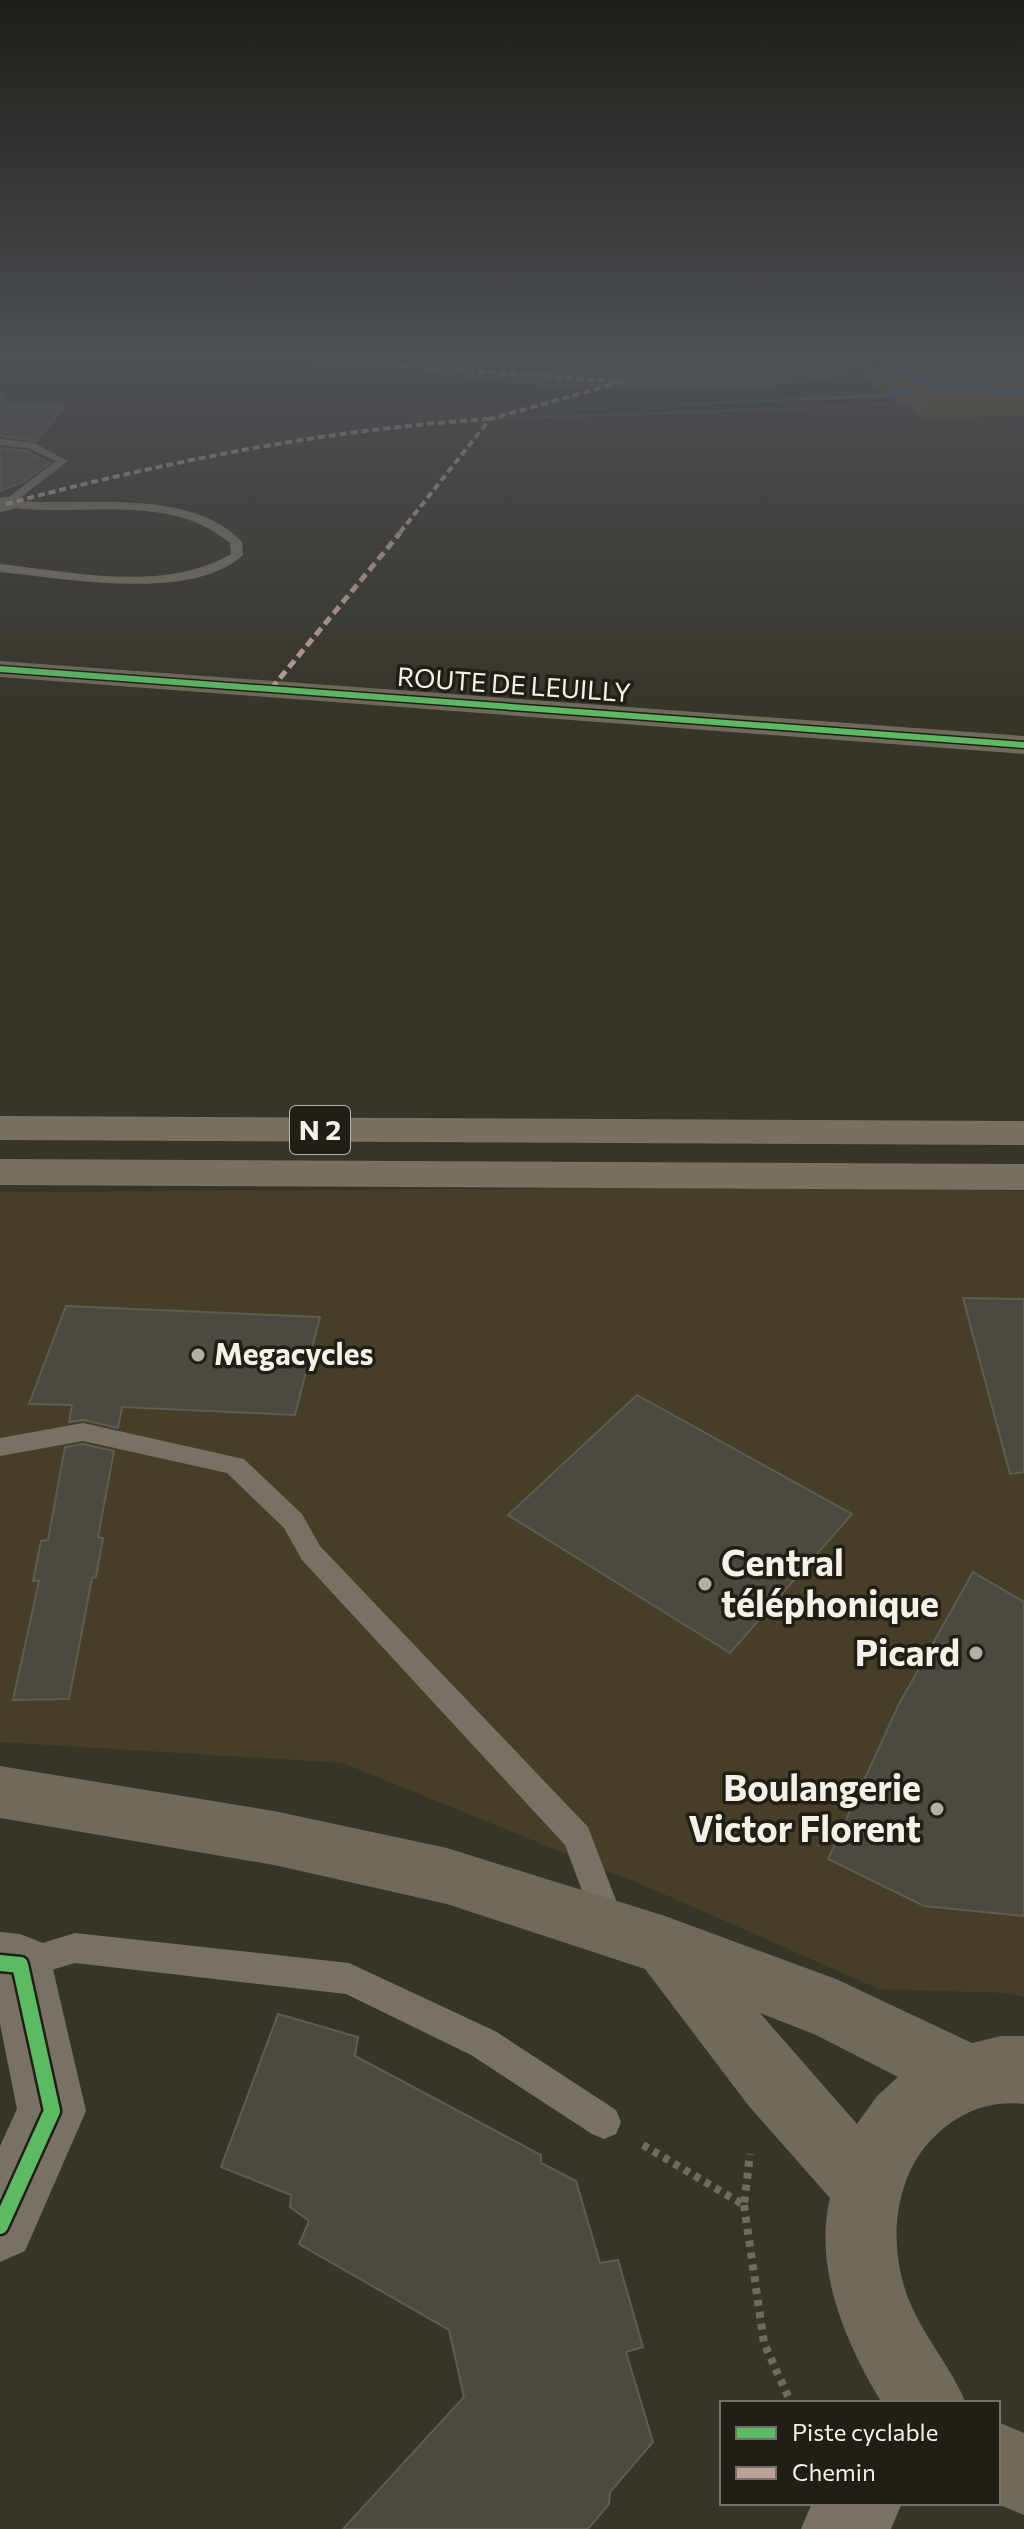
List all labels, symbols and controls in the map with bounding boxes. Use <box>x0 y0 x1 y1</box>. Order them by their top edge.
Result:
street label: ROUTE DE LEUILLY <box>396 660 632 707</box>
road number: N 2 <box>290 1106 350 1154</box>
place label: Megacycles <box>214 1334 374 1371</box>
marker: Megacycles <box>189 1346 207 1364</box>
place label: Central téléphonique <box>721 1539 939 1624</box>
marker: Central téléphonique <box>696 1575 714 1593</box>
place label: Picard <box>855 1629 960 1673</box>
marker: Picard <box>967 1644 985 1662</box>
place label: Boulangerie Victor Florent <box>688 1764 921 1849</box>
marker: Boulangerie Victor Florent <box>928 1800 946 1818</box>
legend <box>720 2401 1000 2505</box>
text: Piste cyclable <box>792 2417 938 2446</box>
text: Chemin <box>792 2457 876 2486</box>

